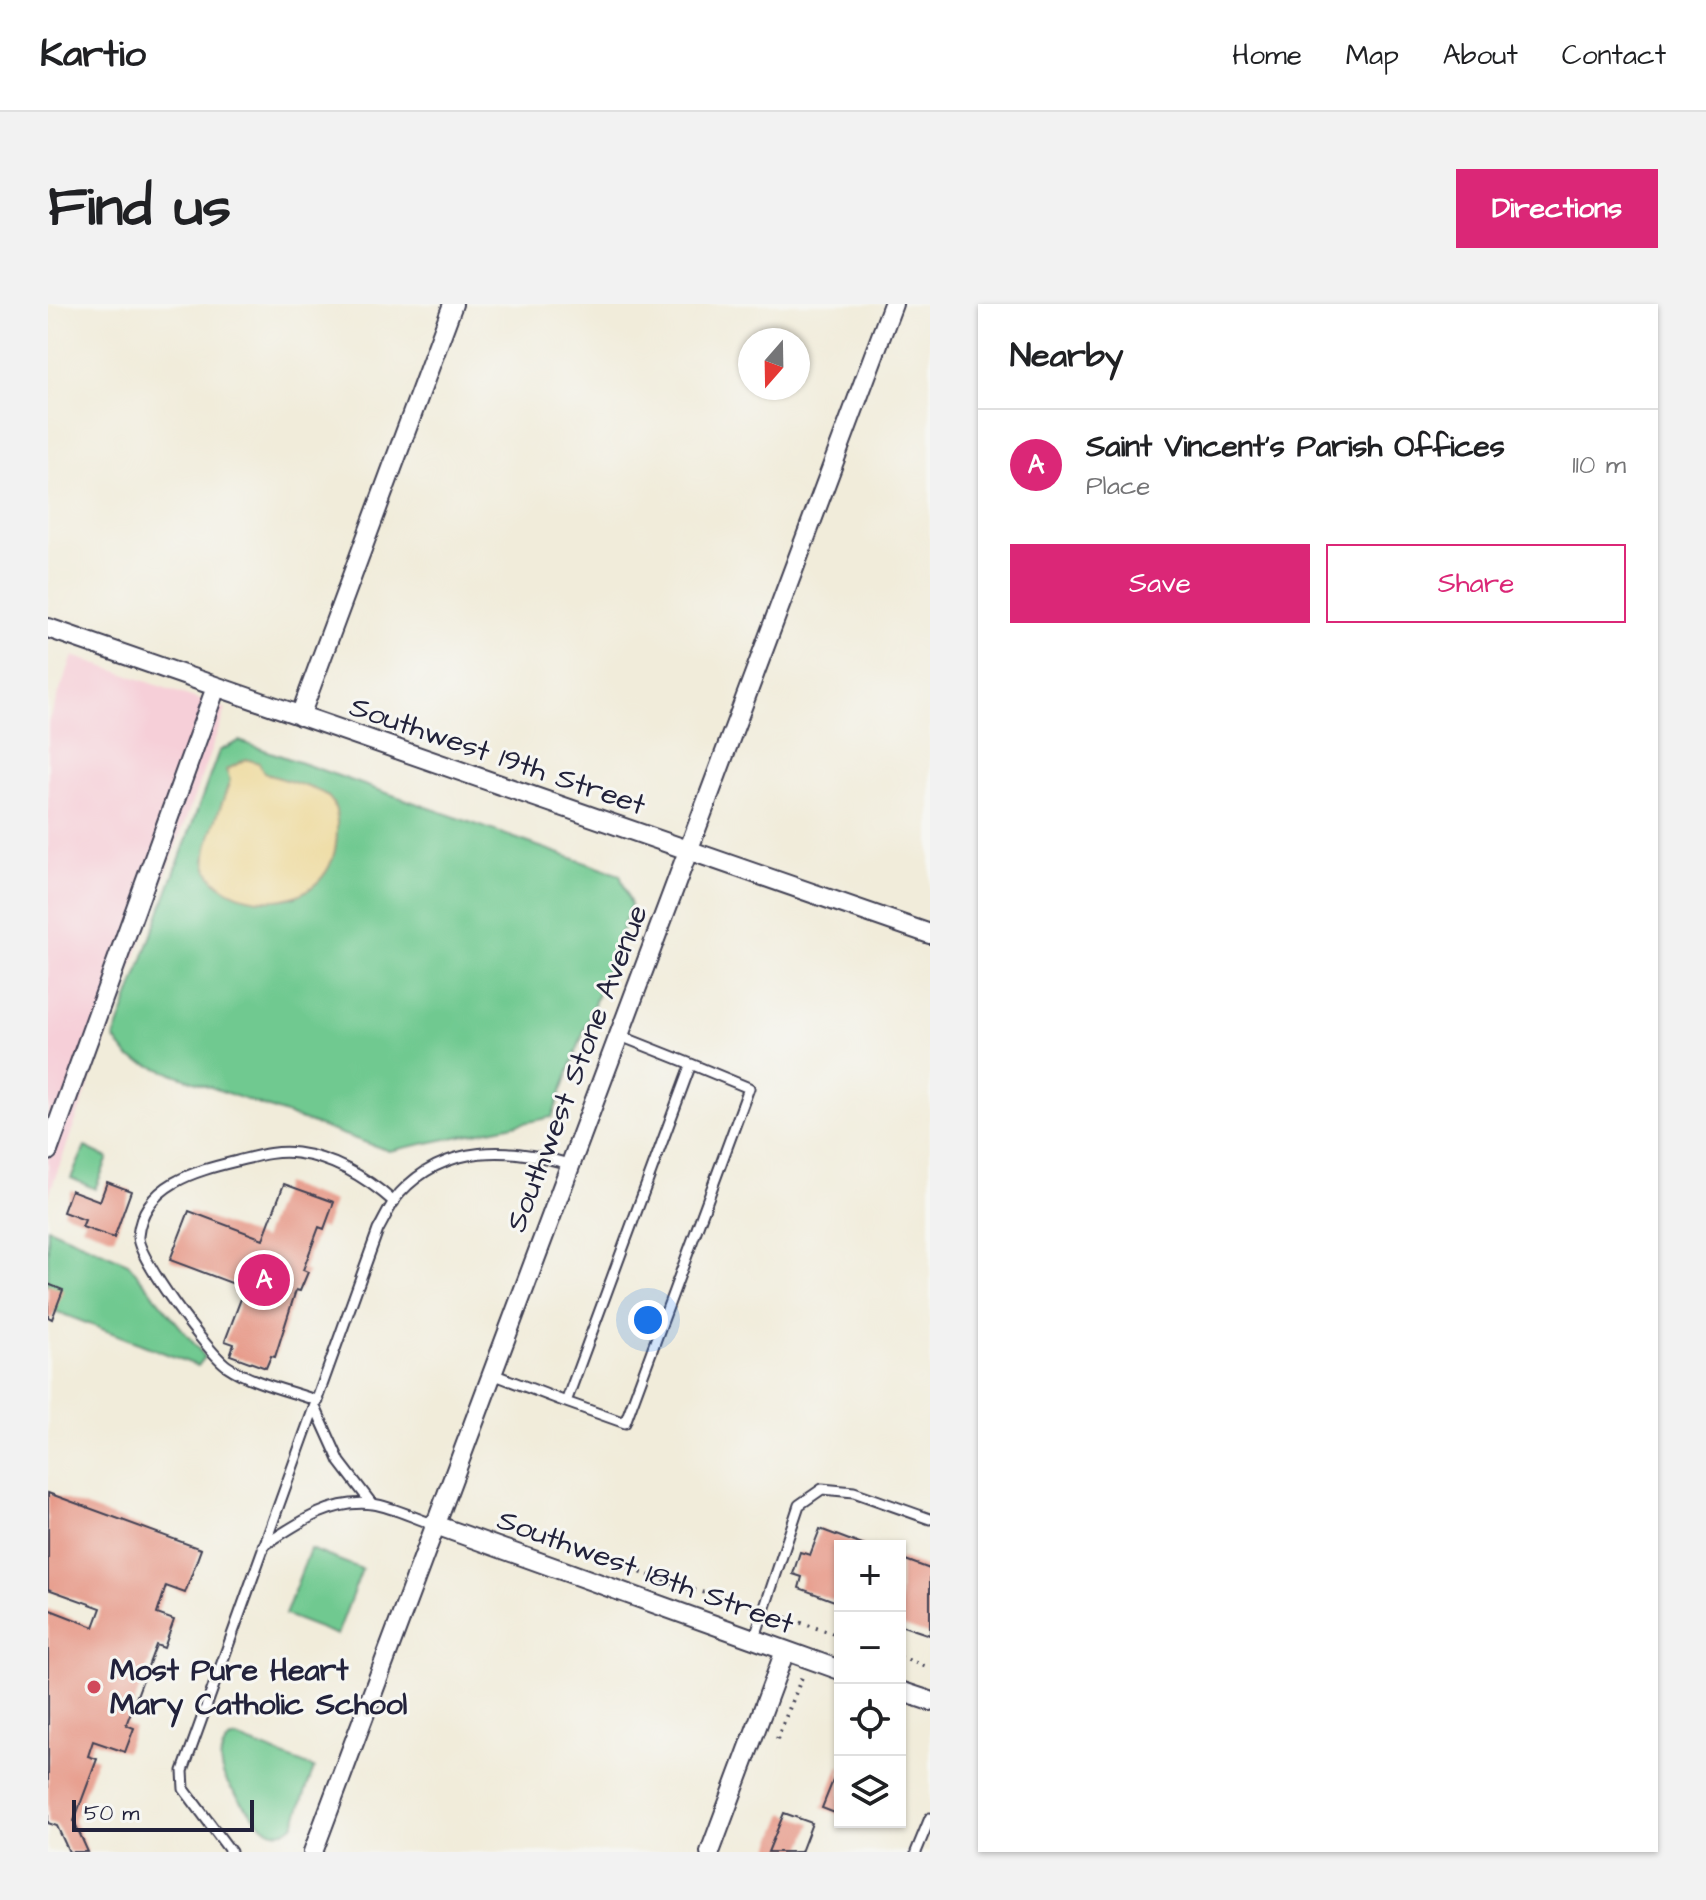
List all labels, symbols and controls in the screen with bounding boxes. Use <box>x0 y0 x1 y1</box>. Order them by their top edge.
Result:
text: Kartio <box>40 29 146 81</box>
text: Home <box>1232 36 1302 75</box>
text: Map <box>1346 36 1399 75</box>
text: About <box>1443 36 1518 75</box>
text: Contact <box>1562 36 1666 75</box>
text: Find us <box>48 169 231 247</box>
button: Directions <box>1456 169 1658 248</box>
north arrow <box>738 328 810 400</box>
text: Nearby <box>1010 332 1124 380</box>
text: Saint Vincent's Parish Offices <box>1086 426 1505 468</box>
text: A <box>1028 447 1044 483</box>
text: 110 m <box>1572 447 1626 483</box>
text: Place <box>1086 468 1150 504</box>
button: Save <box>1010 544 1310 623</box>
button: Share <box>1326 544 1626 623</box>
street label: Southwest 19th Street <box>344 686 651 826</box>
street label: Southwest Stone Avenue <box>495 899 659 1238</box>
pin: A <box>238 1250 290 1310</box>
your location <box>628 1300 668 1340</box>
street label: Southwest 18th Street <box>491 1499 800 1645</box>
map controls <box>834 1540 906 1828</box>
button: + <box>834 1540 906 1612</box>
button: − <box>834 1612 906 1684</box>
place label: Most Pure Heart Mary Catholic School <box>110 1650 408 1728</box>
marker: Most Pure Heart Mary Catholic School <box>85 1678 103 1696</box>
button: locate <box>834 1684 906 1756</box>
button: layers <box>834 1756 906 1828</box>
scale bar <box>72 1796 254 1832</box>
text: 50 m <box>84 1798 139 1829</box>

